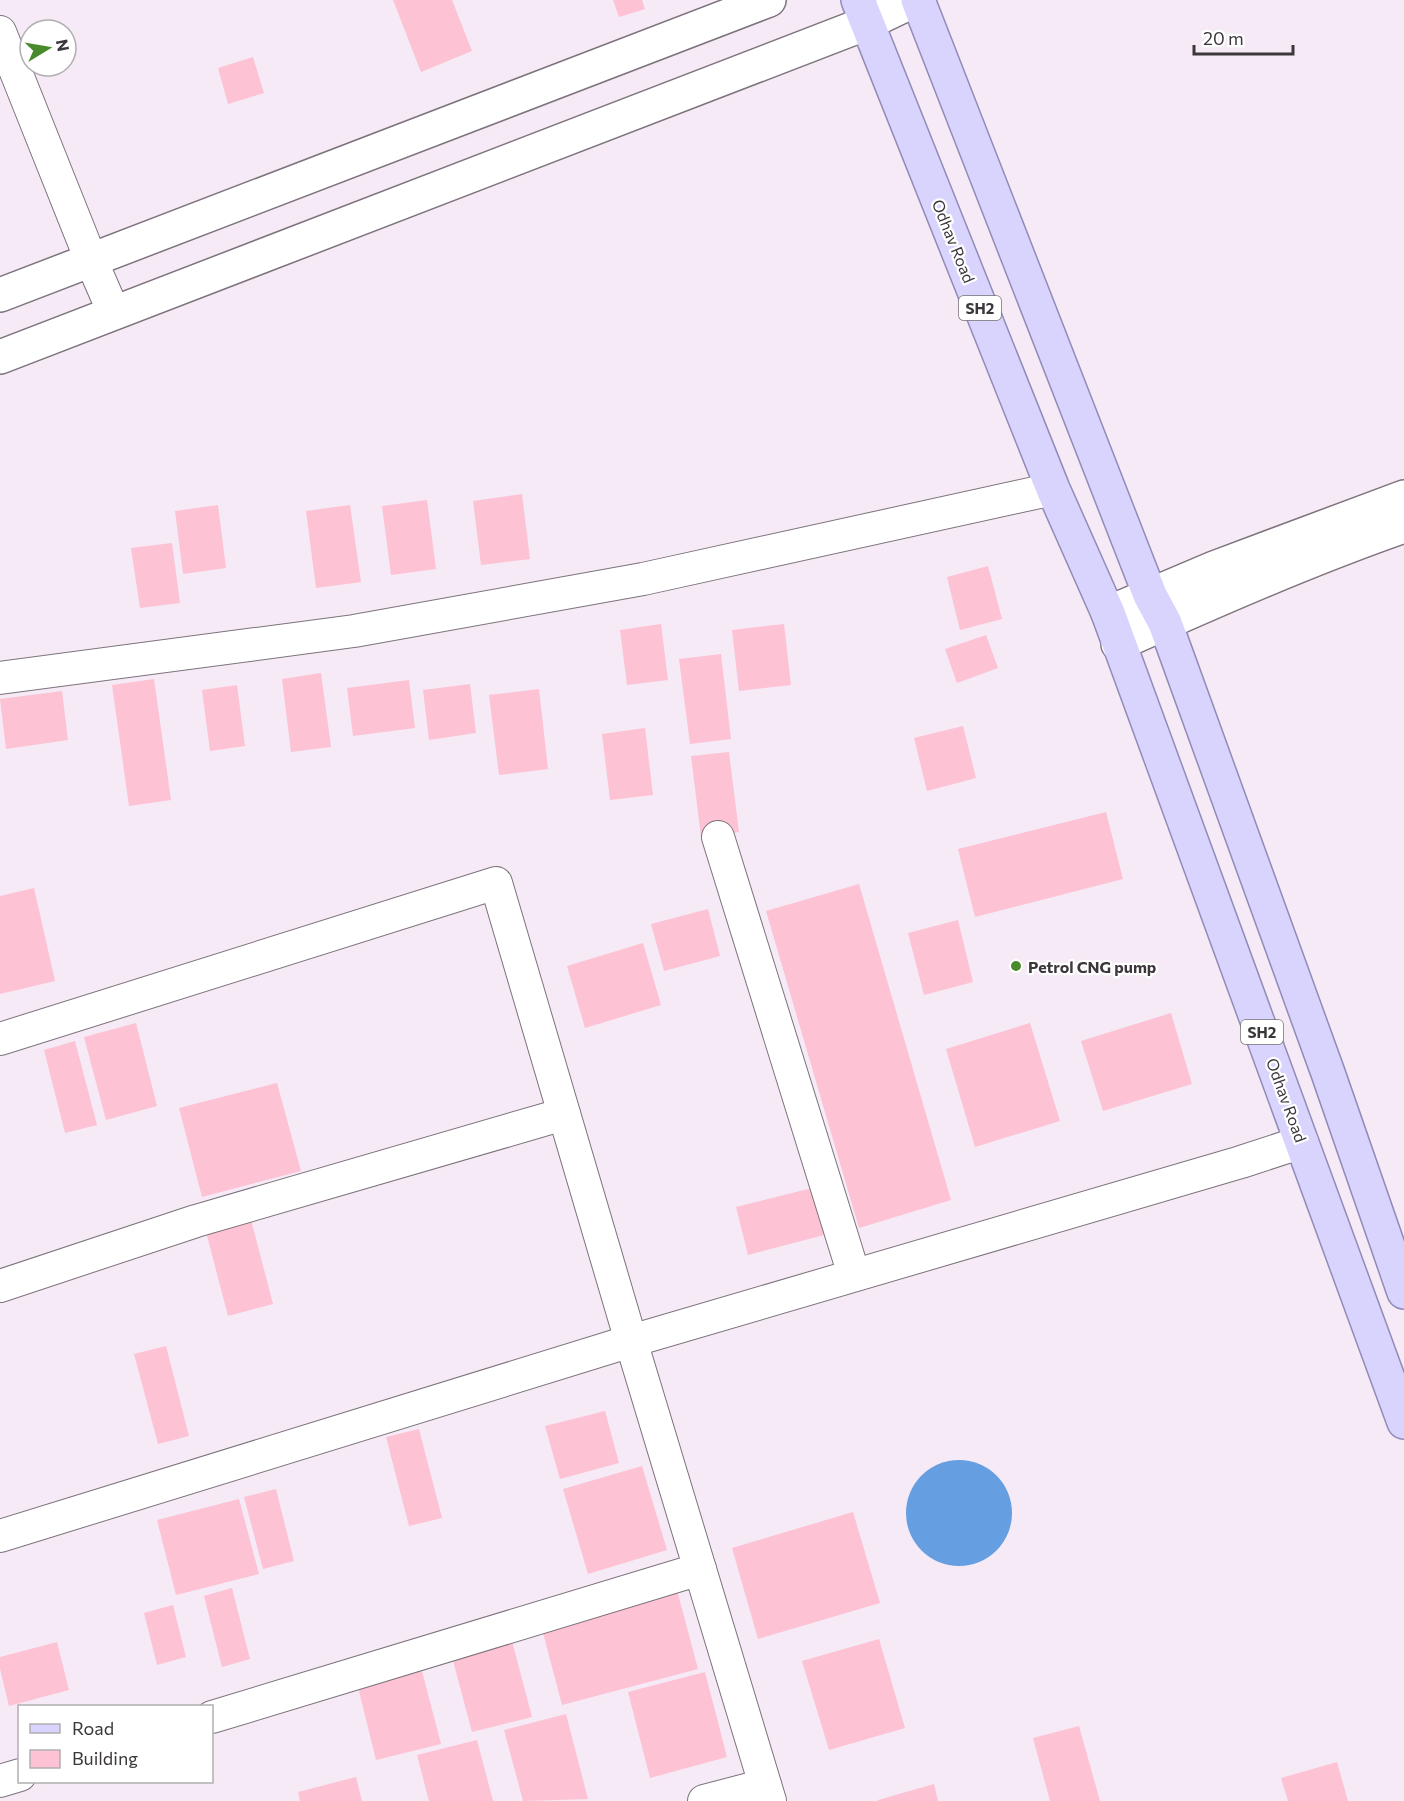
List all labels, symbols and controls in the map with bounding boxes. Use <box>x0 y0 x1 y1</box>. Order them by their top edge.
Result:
north arrow <box>18 18 78 78</box>
scale bar <box>1194 18 1293 56</box>
text: 20 m <box>1203 27 1244 49</box>
text: N <box>53 37 74 53</box>
street label: Odhav Road <box>929 197 979 285</box>
road number: SH2 <box>959 296 1001 320</box>
place label: Petrol CNG pump <box>1028 957 1156 976</box>
marker: Petrol CNG pump <box>1009 959 1023 973</box>
road number: SH2 <box>1241 1020 1283 1044</box>
street label: Odhav Road <box>1263 1055 1311 1145</box>
legend <box>18 1705 213 1783</box>
text: Road <box>72 1717 114 1739</box>
text: Building <box>72 1747 138 1769</box>

